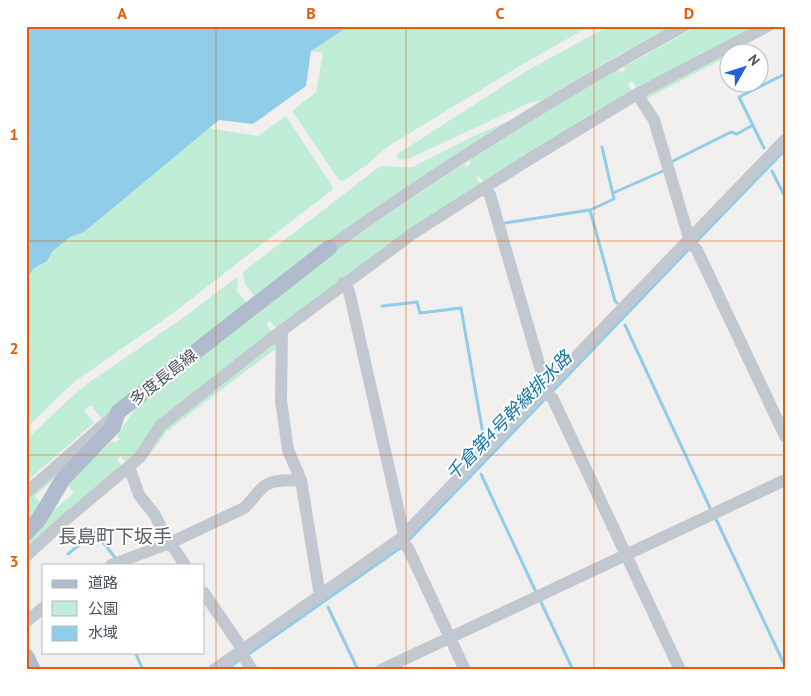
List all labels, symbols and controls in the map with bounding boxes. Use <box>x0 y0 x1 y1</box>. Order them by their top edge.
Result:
text: A <box>117 3 127 23</box>
text: B <box>306 3 316 23</box>
text: C <box>496 3 505 23</box>
text: D <box>684 3 694 23</box>
north arrow <box>718 42 768 92</box>
text: N <box>744 51 764 69</box>
text: 1 <box>9 124 19 144</box>
text: 2 <box>9 338 19 358</box>
street label: 多度長島線 <box>125 344 201 410</box>
water label: 千倉第4号幹線排水路 <box>441 345 578 485</box>
district label: 長島町下坂手 <box>58 524 172 548</box>
text: 3 <box>9 551 19 571</box>
legend <box>42 564 205 654</box>
text: 道路 <box>88 573 118 592</box>
text: 公園 <box>88 599 118 618</box>
text: 水域 <box>88 623 118 642</box>

